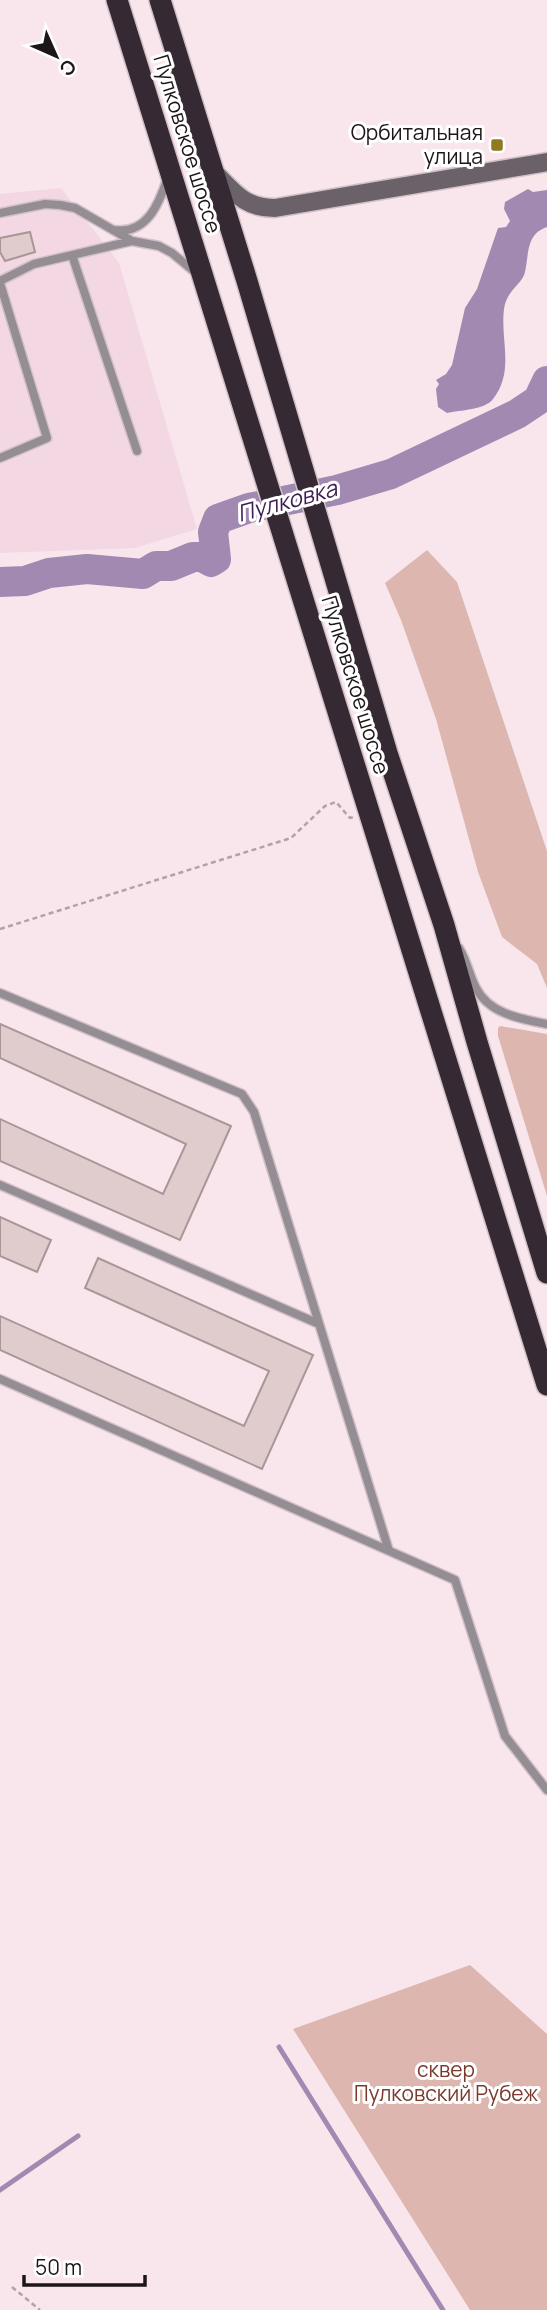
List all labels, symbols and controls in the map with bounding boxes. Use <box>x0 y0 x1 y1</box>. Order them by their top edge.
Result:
north arrow <box>21 21 91 91</box>
street label: Пулковское шоссе <box>147 51 228 236</box>
text: С <box>54 54 82 82</box>
place label: Орбитальная улица <box>351 118 483 170</box>
marker: Орбитальная улица <box>489 137 505 153</box>
water label: Пулковка <box>233 471 341 529</box>
street label: Пулковское шоссе <box>315 592 396 777</box>
park label: сквер Пулковский Рубеж <box>354 2055 538 2107</box>
scale bar <box>24 2244 145 2288</box>
text: 50 m <box>35 2253 82 2281</box>

